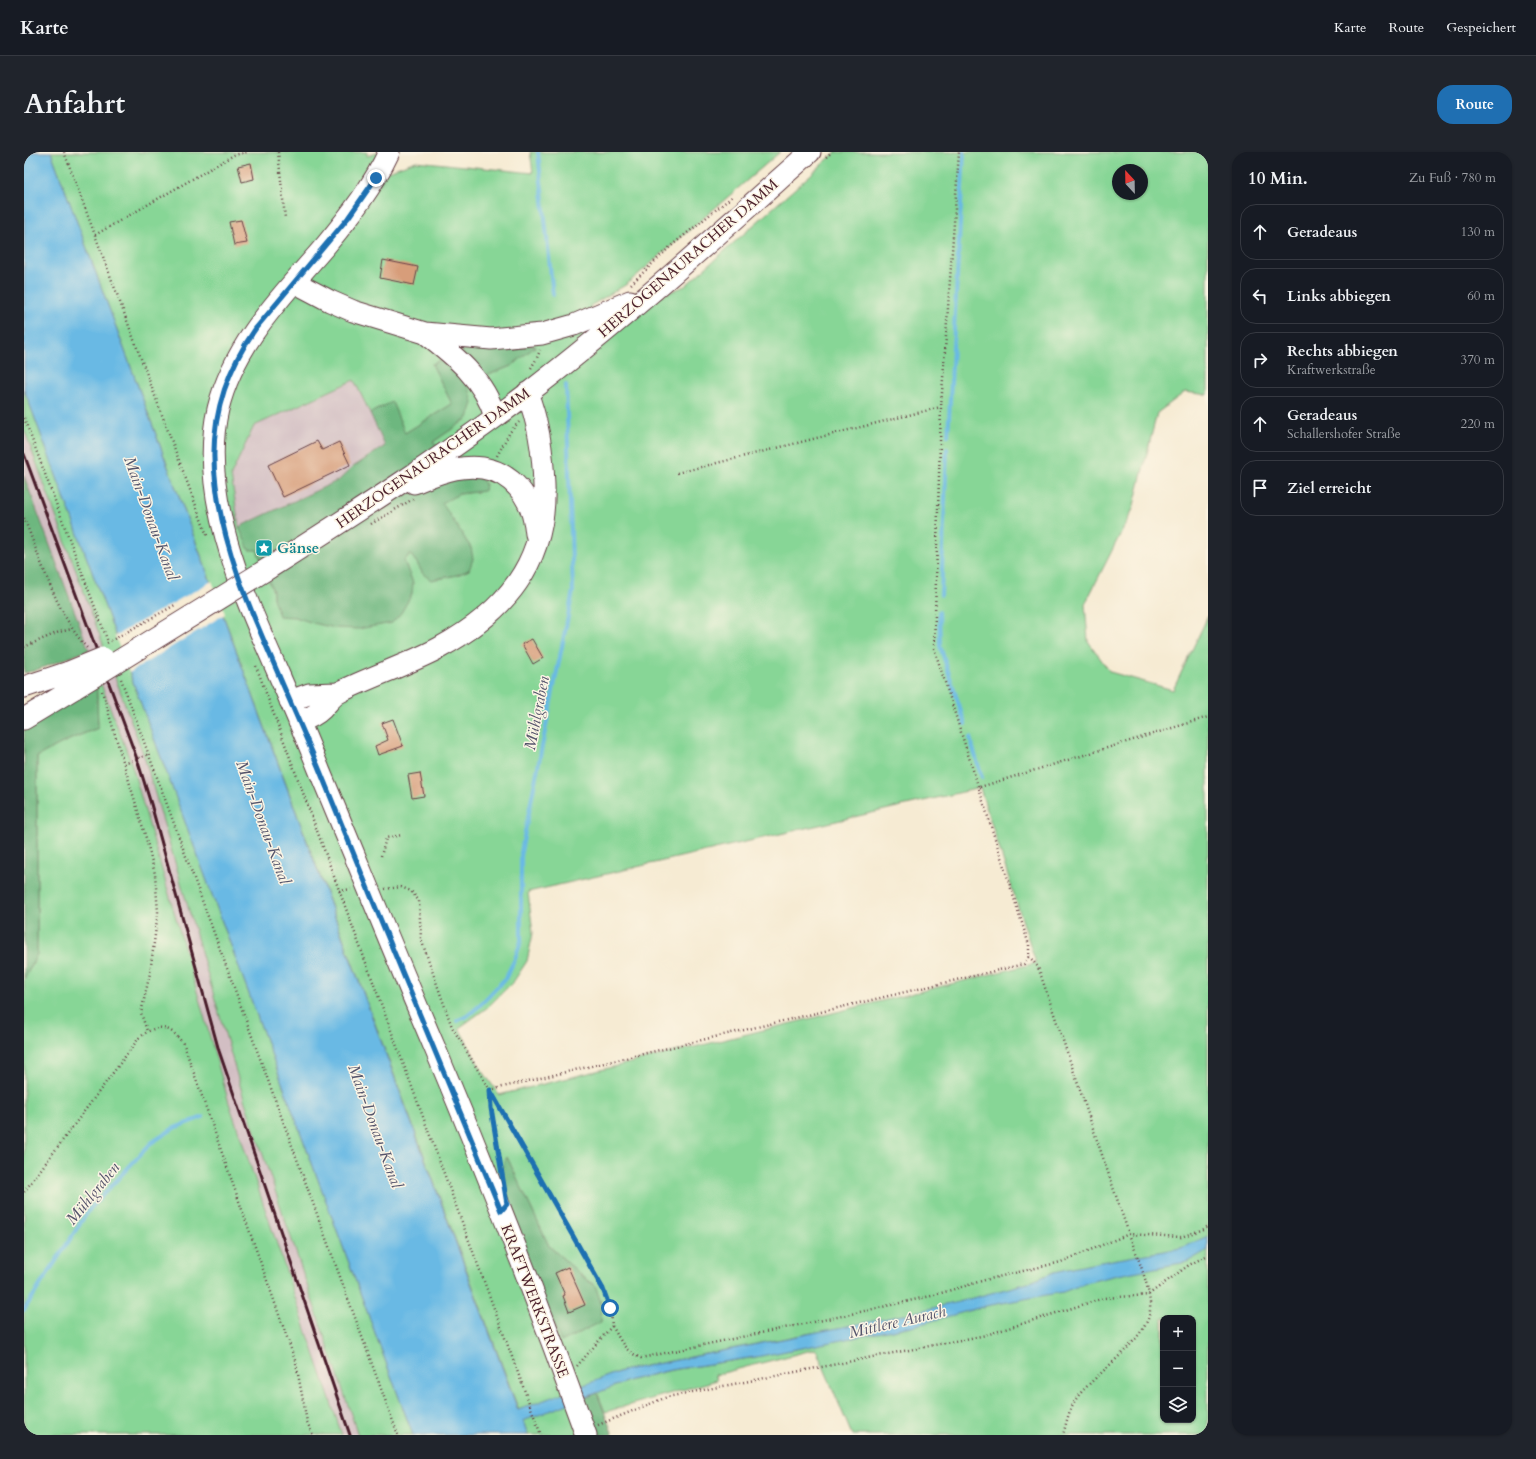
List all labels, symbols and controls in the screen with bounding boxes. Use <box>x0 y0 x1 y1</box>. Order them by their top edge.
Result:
text: Karte <box>20 15 69 41</box>
text: Karte <box>1334 18 1366 37</box>
text: Route <box>1388 18 1424 37</box>
text: Gespeichert <box>1446 18 1516 37</box>
text: Anfahrt <box>24 85 125 123</box>
button: Route <box>1437 85 1512 124</box>
north arrow <box>1112 164 1148 200</box>
text: 10 Min. <box>1248 167 1308 190</box>
route end <box>367 169 385 187</box>
text: Zu Fuß · 780 m <box>1409 169 1496 187</box>
street label: HERZOGENAURACHER DAMM <box>594 174 782 342</box>
icon: ahead <box>1249 221 1271 243</box>
text: Geradeaus <box>1287 222 1357 242</box>
text: 130 m <box>1461 223 1495 241</box>
icon: left <box>1249 285 1271 307</box>
text: Links abbiegen <box>1287 286 1391 306</box>
text: 60 m <box>1467 287 1495 305</box>
text: Rechts abbiegen <box>1287 341 1398 361</box>
icon: right <box>1249 349 1271 371</box>
text: 370 m <box>1461 351 1495 369</box>
text: Kraftwerkstraße <box>1287 361 1376 379</box>
street label: HERZOGENAURACHER DAMM <box>332 383 534 533</box>
text: Geradeaus <box>1287 405 1357 425</box>
icon: ahead <box>1249 413 1271 435</box>
text: 220 m <box>1461 415 1495 433</box>
text: Schallershofer Straße <box>1287 425 1401 443</box>
water label: Main-Donau-Kanal <box>118 453 184 584</box>
icon: arrive <box>1249 477 1271 499</box>
text: Ziel erreicht <box>1287 478 1371 498</box>
place icon: Gänse <box>254 538 274 558</box>
place label: Gänse <box>277 538 319 558</box>
water label: Mühlgraben <box>519 674 555 752</box>
water label: Main-Donau-Kanal <box>230 757 296 888</box>
water label: Main-Donau-Kanal <box>342 1061 408 1192</box>
water label: Mühlgraben <box>61 1157 125 1230</box>
street label: KRAFTWERKSTRASSE <box>496 1221 574 1381</box>
route start <box>601 1299 619 1317</box>
water label: Mittlere Aurach <box>847 1300 948 1344</box>
map controls <box>1160 1315 1196 1423</box>
button: + <box>1160 1315 1196 1351</box>
button: − <box>1160 1351 1196 1387</box>
button: layers <box>1160 1387 1196 1423</box>

